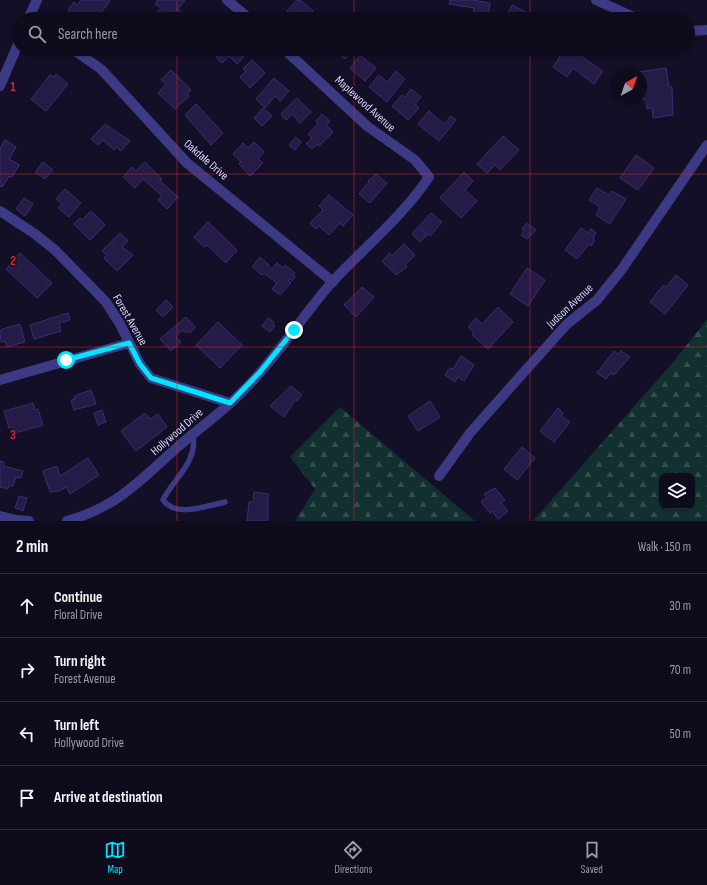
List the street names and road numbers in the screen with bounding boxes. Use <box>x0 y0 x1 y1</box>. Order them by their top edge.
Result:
street label: Maplewood Avenue <box>332 73 399 135</box>
street label: Oakdale Drive <box>181 137 232 184</box>
street label: Judson Avenue <box>543 281 597 332</box>
street label: Forest Avenue <box>109 292 151 348</box>
street label: Hollywood Drive <box>148 405 206 459</box>

